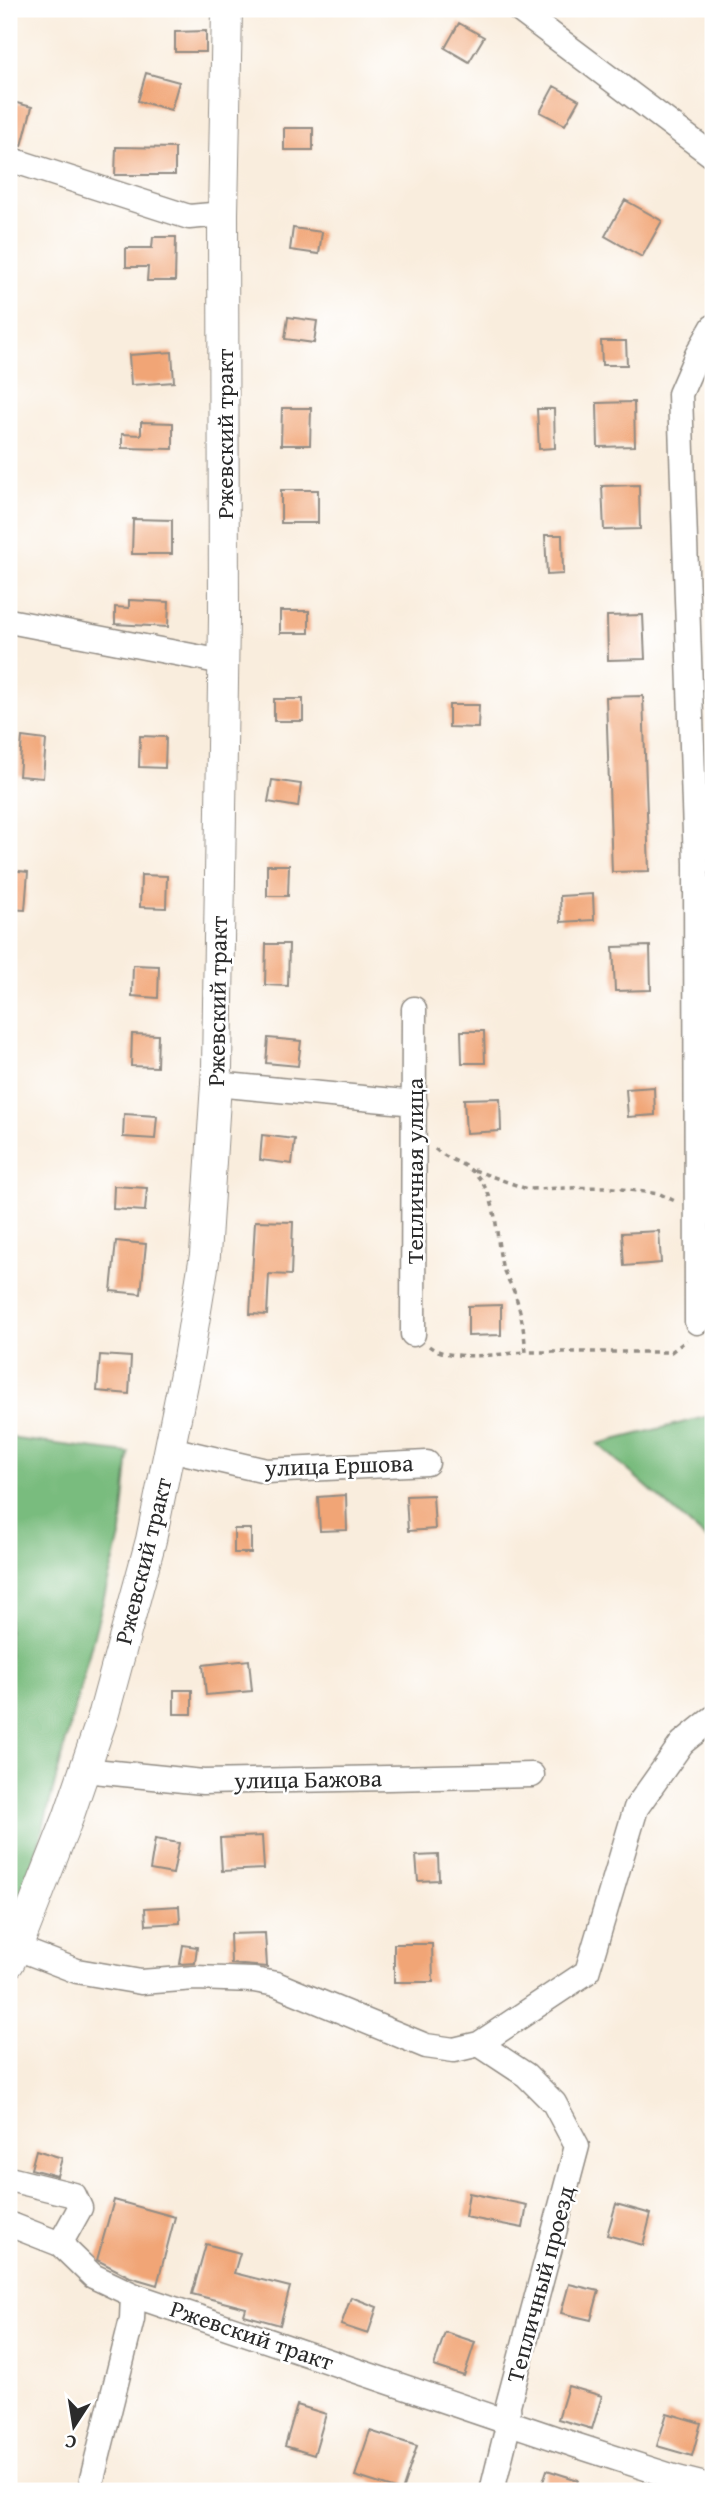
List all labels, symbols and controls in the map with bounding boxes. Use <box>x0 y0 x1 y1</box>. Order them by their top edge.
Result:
street label: Ржевский тракт <box>207 348 242 519</box>
street label: Ржевский тракт <box>198 915 236 1087</box>
street label: Тепличная улица <box>397 1077 432 1264</box>
street label: улица Ершова <box>263 1445 414 1485</box>
street label: Ржевский тракт <box>105 1474 181 1648</box>
street label: улица Бажова <box>233 1760 383 1798</box>
street label: Тепличный проезд <box>497 2182 583 2386</box>
street label: Ржевский тракт <box>166 2291 339 2379</box>
north arrow <box>38 2392 108 2462</box>
text: С <box>62 2428 79 2457</box>

